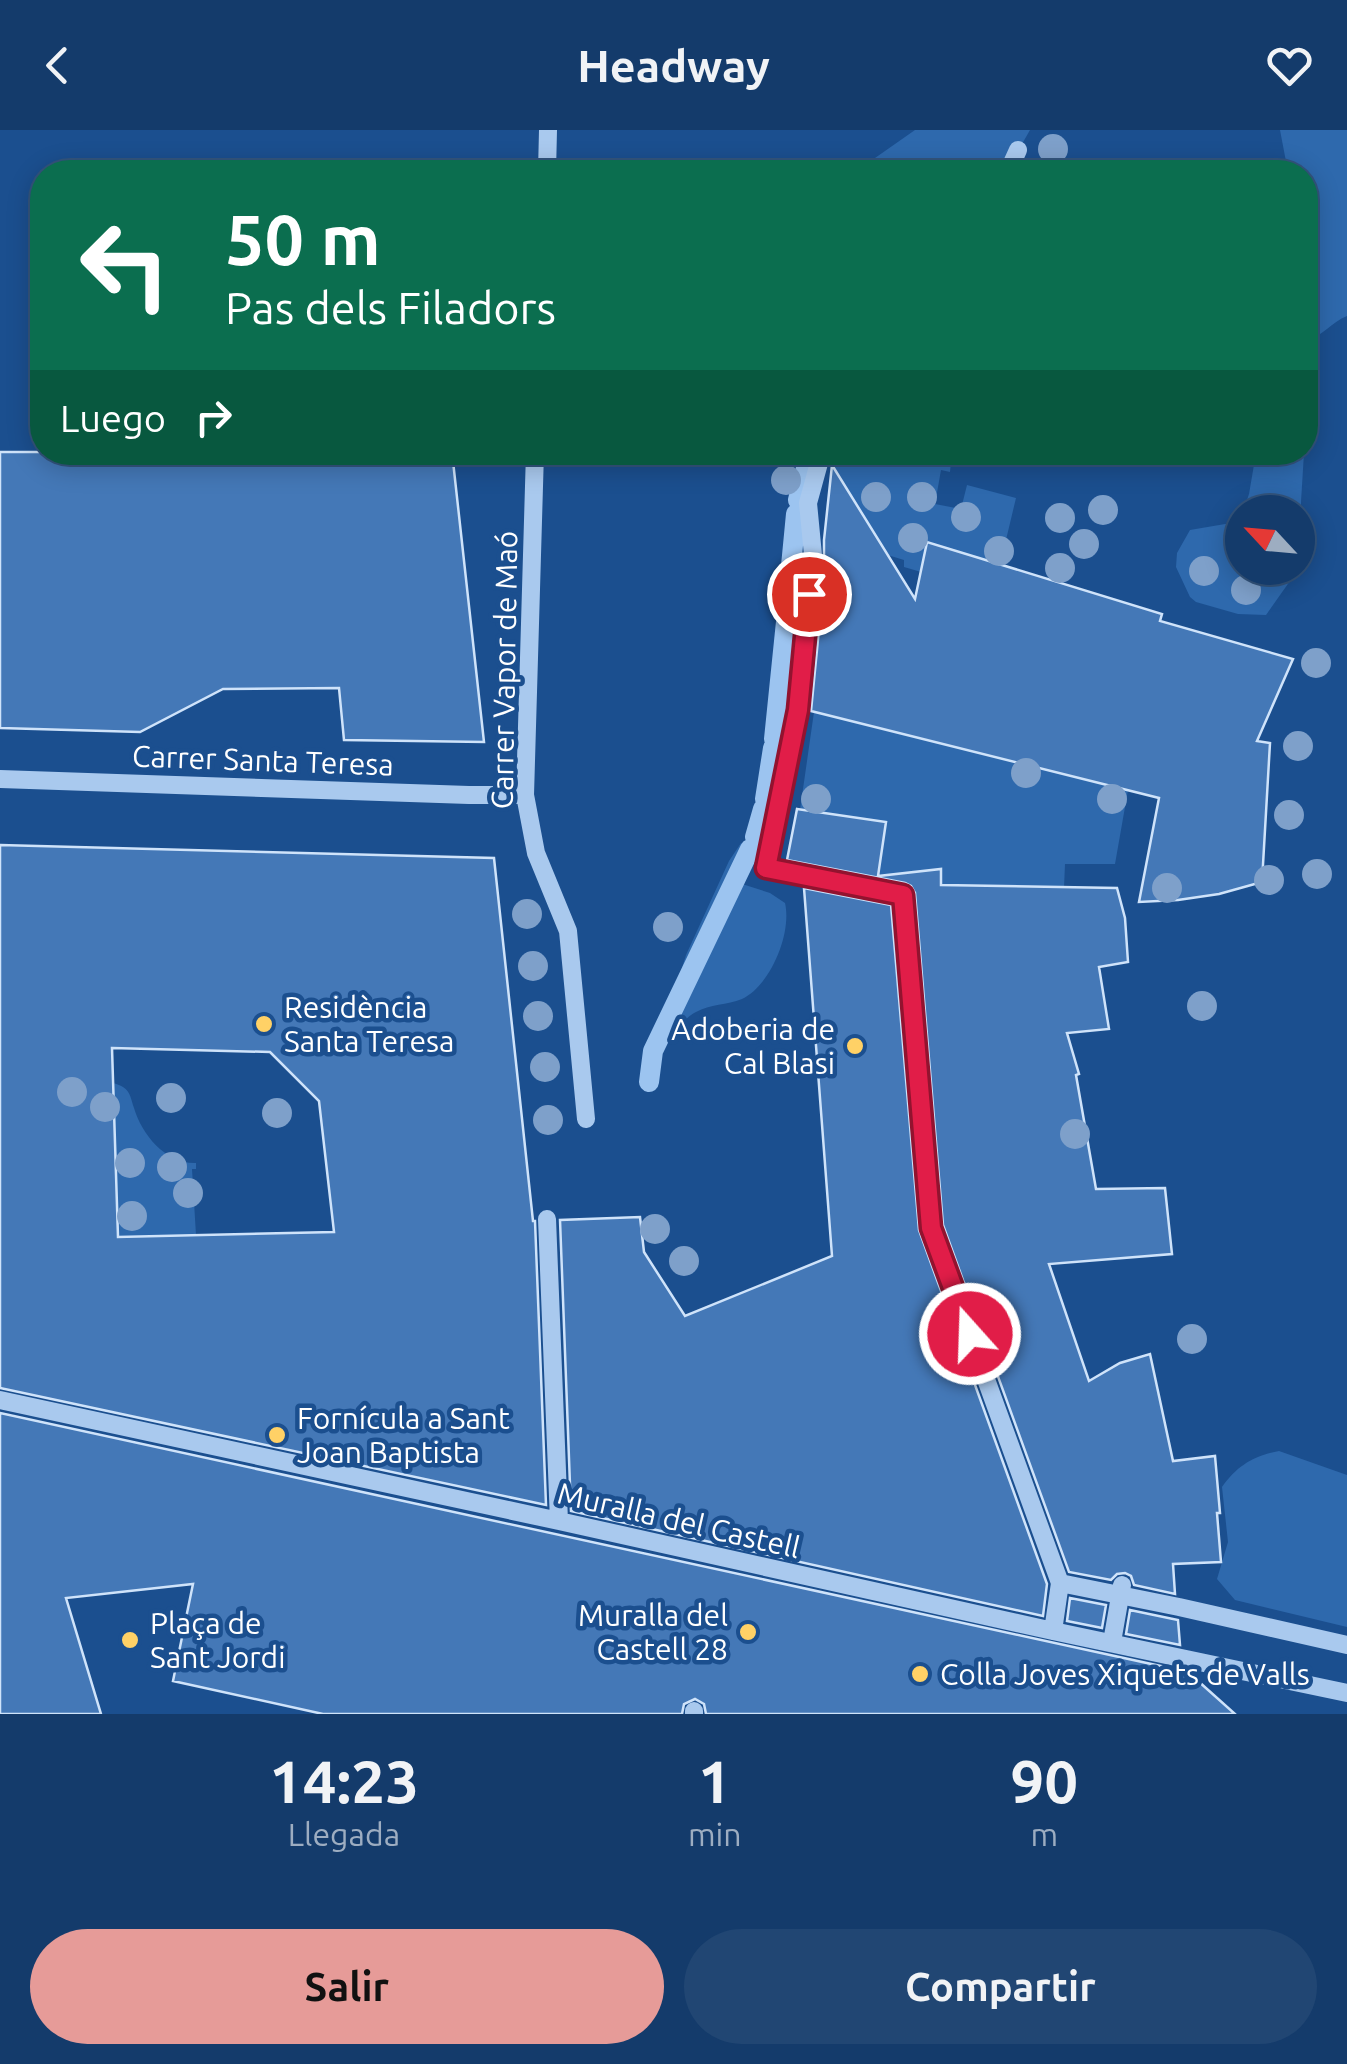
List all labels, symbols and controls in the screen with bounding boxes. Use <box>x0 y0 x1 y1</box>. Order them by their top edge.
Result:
icon: back <box>30 38 85 93</box>
icon: heart <box>1262 38 1317 93</box>
text: Headway <box>577 40 770 91</box>
icon: left <box>60 200 190 330</box>
text: 50 m <box>225 200 381 278</box>
text: Pas dels Filadors <box>225 282 556 333</box>
icon: right <box>186 390 241 445</box>
text: Luego <box>60 397 166 439</box>
north arrow <box>1225 495 1315 585</box>
map controls <box>1225 495 1315 585</box>
street label: Carrer Vapor de Maó <box>485 530 523 810</box>
pin <box>767 552 852 637</box>
icon: arrive <box>782 567 837 622</box>
street label: Carrer Santa Teresa <box>132 738 394 782</box>
place label: Residència Santa Teresa <box>284 990 454 1058</box>
place label: Adoberia de Cal Blasi <box>671 1012 835 1080</box>
marker: Residència Santa Teresa <box>253 1013 275 1035</box>
marker: Adoberia de Cal Blasi <box>844 1035 866 1057</box>
position arrow <box>918 1282 1022 1386</box>
place label: Fornícula a Sant Joan Baptista <box>297 1401 510 1469</box>
marker: Fornícula a Sant Joan Baptista <box>266 1424 288 1446</box>
street label: Muralla del Castell <box>554 1476 804 1564</box>
place label: Muralla del Castell 28 <box>578 1598 728 1666</box>
place label: Plaça de Sant Jordi <box>150 1606 285 1674</box>
marker: Muralla del Castell 28 <box>737 1621 759 1643</box>
marker: Plaça de Sant Jordi <box>119 1629 141 1651</box>
place label: Colla Joves Xiquets de Valls <box>940 1657 1310 1691</box>
marker: Colla Joves Xiquets de Valls <box>909 1663 931 1685</box>
text: 14:23 <box>269 1747 419 1814</box>
text: 1 <box>698 1747 732 1814</box>
text: 90 <box>1010 1747 1078 1814</box>
text: Llegada <box>288 1816 400 1852</box>
text: min <box>688 1816 742 1852</box>
text: m <box>1030 1816 1058 1852</box>
button: Salir <box>30 1929 664 2044</box>
button: Compartir <box>684 1929 1317 2044</box>

